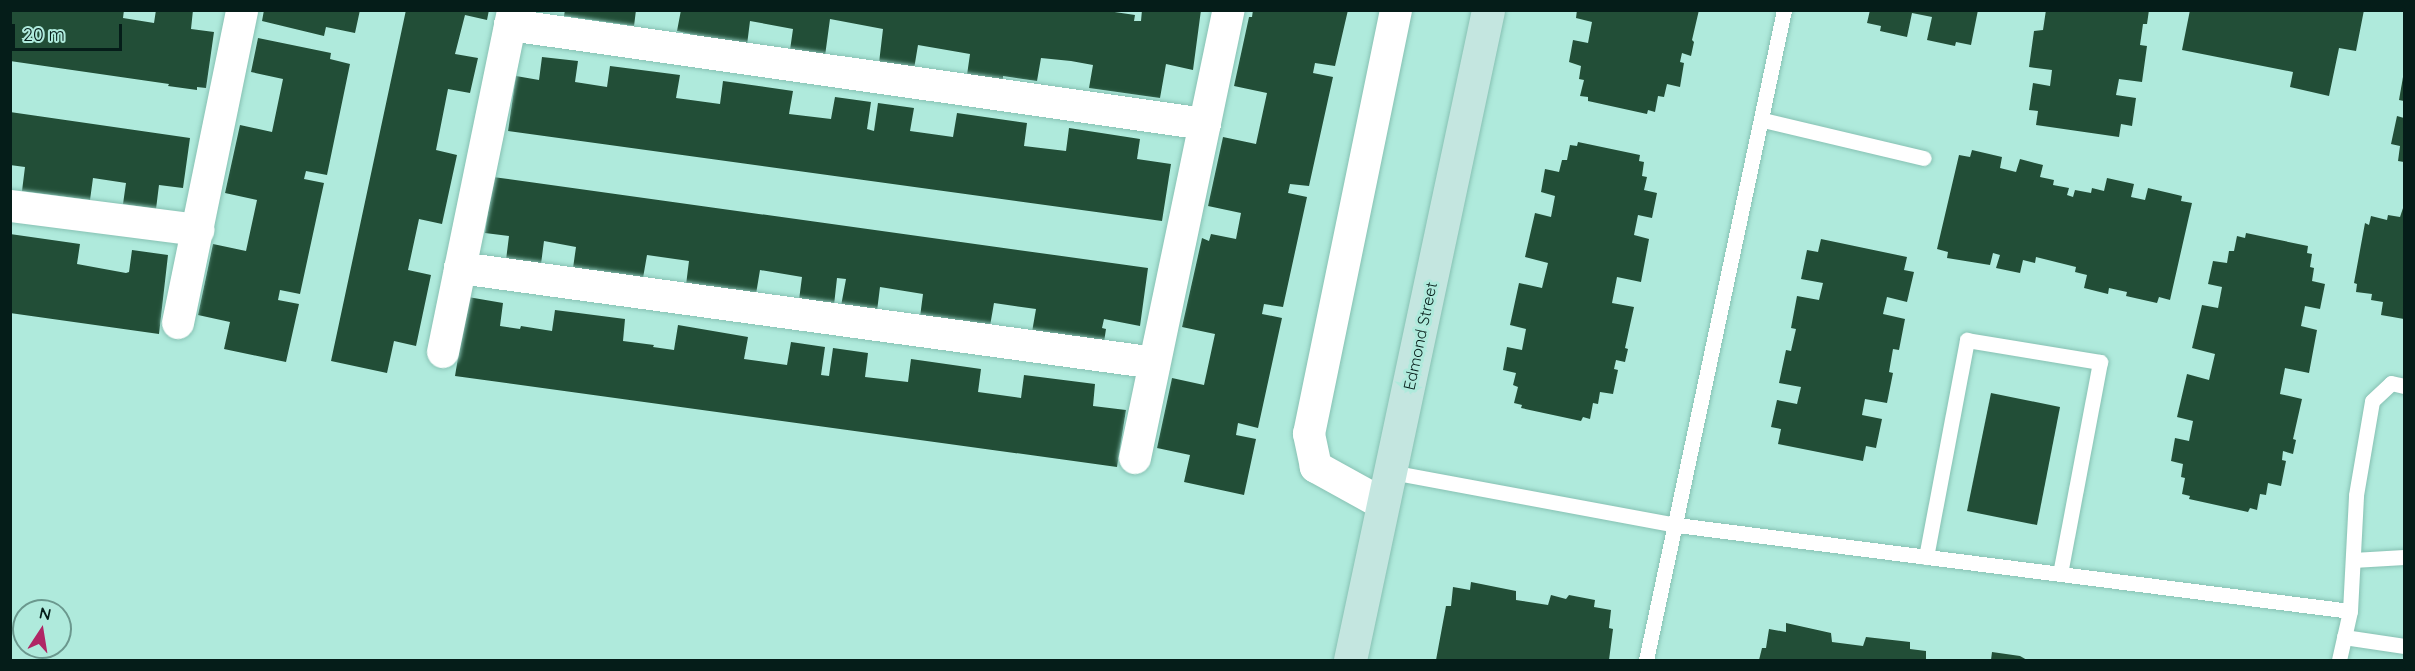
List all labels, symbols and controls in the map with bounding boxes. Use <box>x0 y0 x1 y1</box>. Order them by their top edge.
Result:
scale bar <box>15 12 124 50</box>
text: 20 m <box>23 23 65 46</box>
street label: Edmond Street <box>1399 280 1441 392</box>
north arrow <box>12 599 72 659</box>
text: N <box>37 602 53 624</box>

